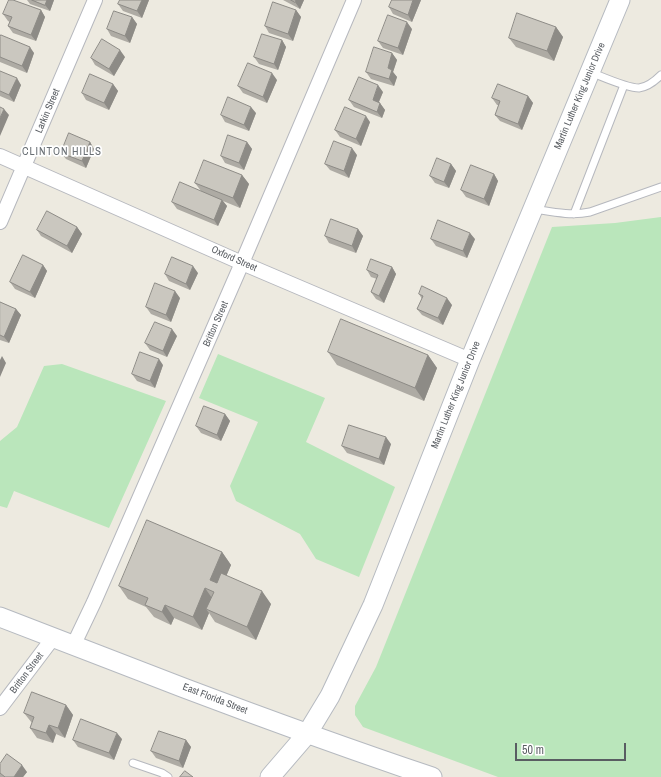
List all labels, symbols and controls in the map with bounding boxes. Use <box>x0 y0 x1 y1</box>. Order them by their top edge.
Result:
street label: Martin Luther King Junior Drive <box>552 41 608 151</box>
street label: Larkin Street <box>33 87 63 135</box>
district label: CLINTON HILLS <box>22 145 102 159</box>
street label: Oxford Street <box>209 244 259 274</box>
street label: Britton Street <box>201 299 231 349</box>
street label: Martin Luther King Junior Drive <box>429 340 483 450</box>
street label: Britton Street <box>8 650 46 696</box>
street label: East Florida Street <box>181 681 249 717</box>
scale bar <box>517 735 628 761</box>
text: 50 m <box>522 742 544 758</box>

